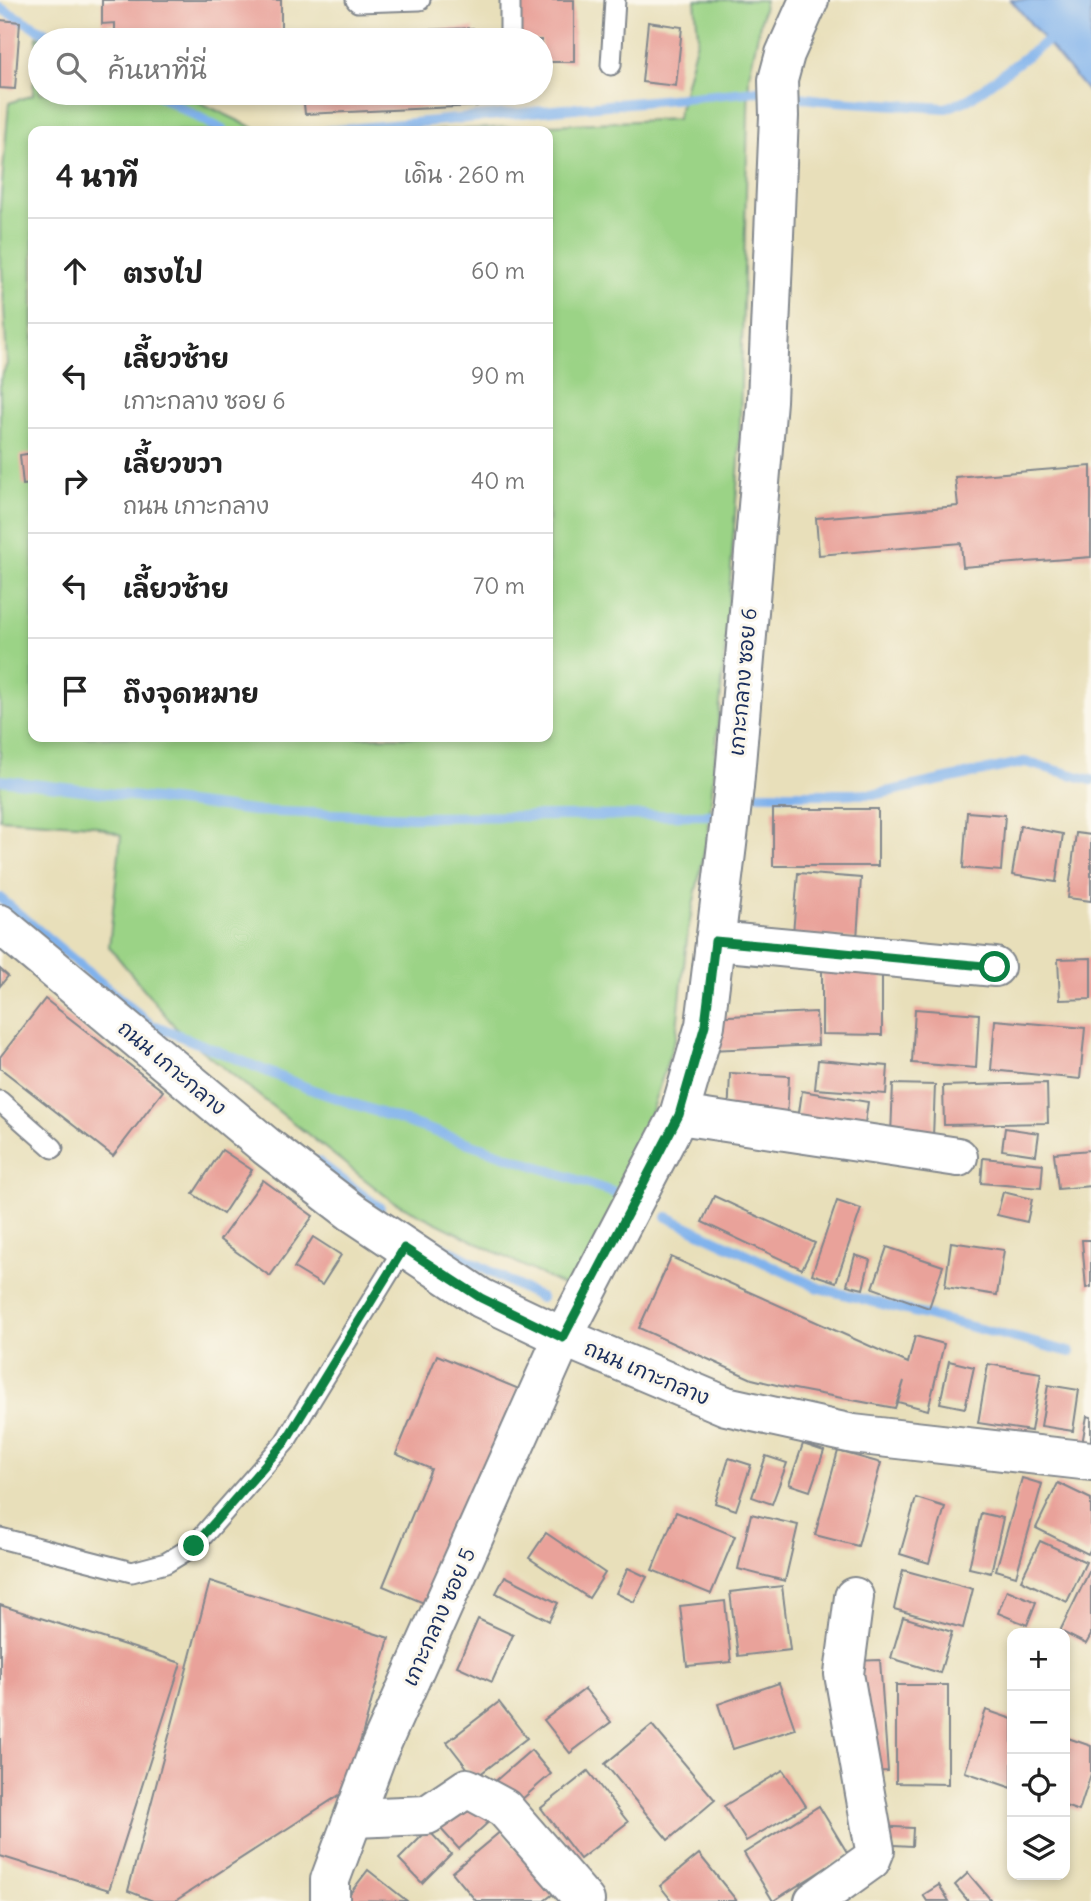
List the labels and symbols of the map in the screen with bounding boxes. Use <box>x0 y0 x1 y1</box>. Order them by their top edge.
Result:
street label: เกาะกลาง ซอย 6 <box>723 607 762 757</box>
route start <box>979 951 1010 982</box>
street label: ถนน เกาะกลาง <box>113 1014 232 1121</box>
street label: ถนน เกาะกลาง <box>581 1334 714 1411</box>
route end <box>178 1530 209 1561</box>
street label: เกาะกลาง ซอย 5 <box>396 1543 481 1690</box>

